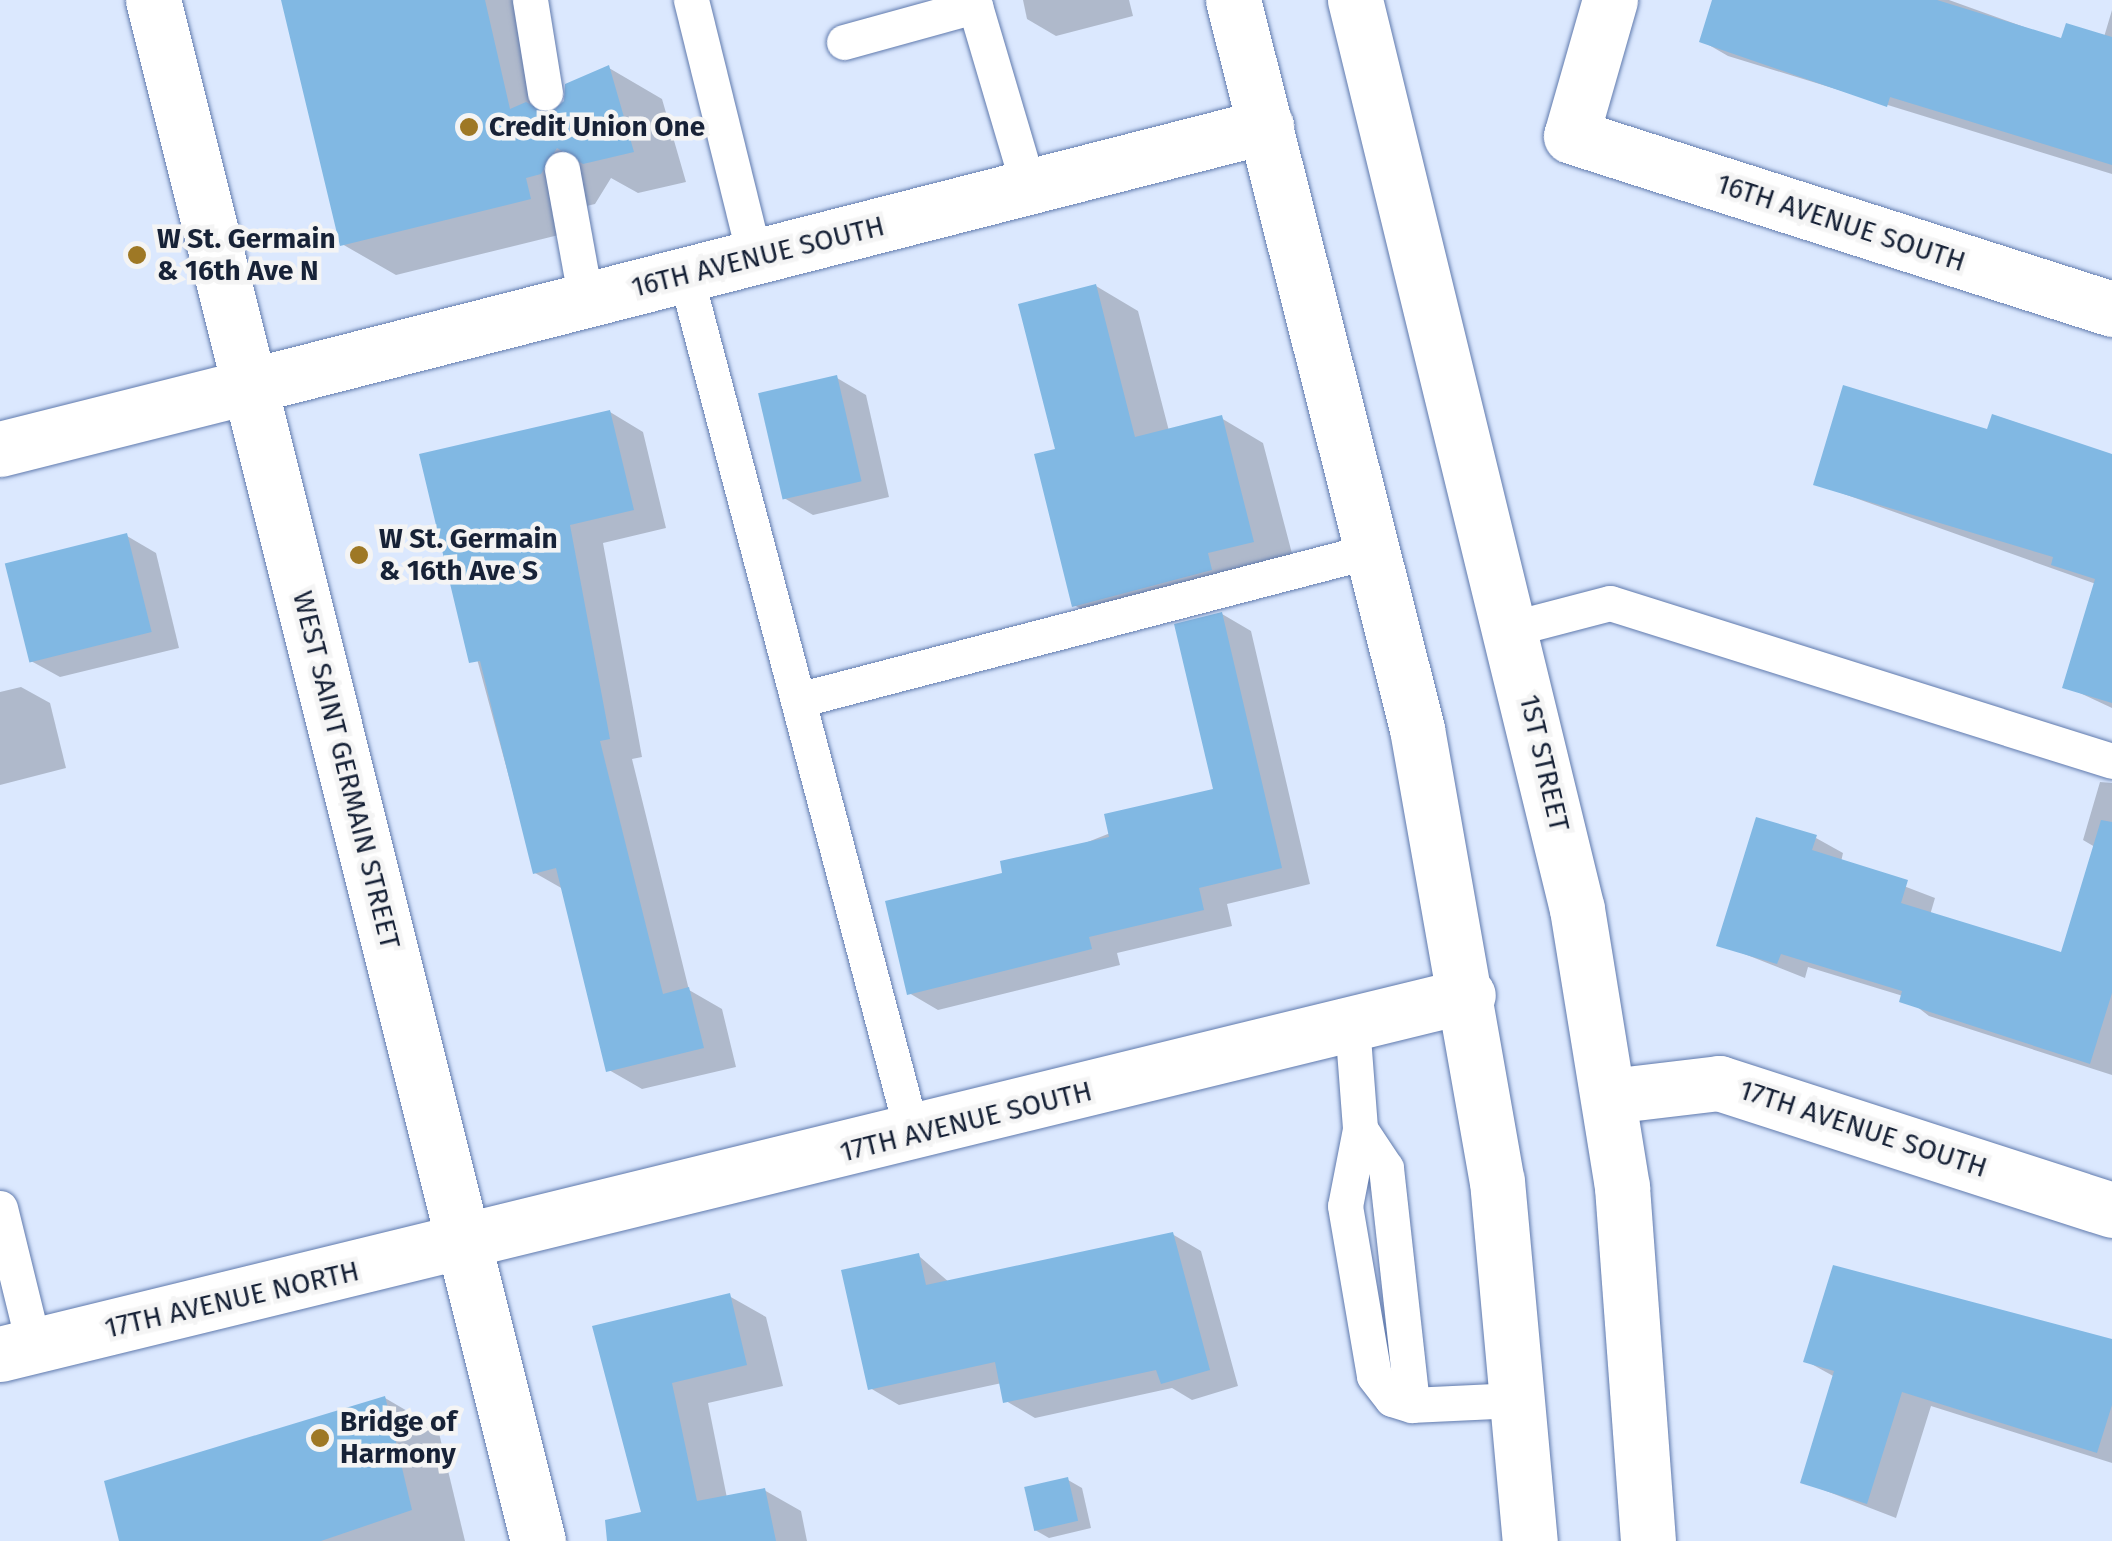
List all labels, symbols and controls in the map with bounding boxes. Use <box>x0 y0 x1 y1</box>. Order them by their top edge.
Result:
place label: Credit Union One <box>489 110 705 144</box>
marker: Credit Union One <box>458 116 480 138</box>
street label: 16TH AVENUE SOUTH <box>1712 167 1970 279</box>
street label: 16TH AVENUE SOUTH <box>628 209 888 305</box>
place label: W St. Germain & 16th Ave N <box>157 222 336 288</box>
marker: W St. Germain & 16th Ave N <box>126 244 148 266</box>
place label: W St. Germain & 16th Ave S <box>379 522 558 588</box>
marker: W St. Germain & 16th Ave S <box>348 544 370 566</box>
street label: WEST SAINT GERMAIN STREET <box>285 588 407 952</box>
street label: 1ST STREET <box>1512 691 1576 835</box>
street label: 17TH AVENUE SOUTH <box>1735 1073 1991 1185</box>
street label: 17TH AVENUE SOUTH <box>837 1074 1095 1170</box>
street label: 17TH AVENUE NORTH <box>101 1254 363 1346</box>
place label: Bridge of Harmony <box>340 1405 456 1471</box>
marker: Bridge of Harmony <box>309 1427 331 1449</box>

